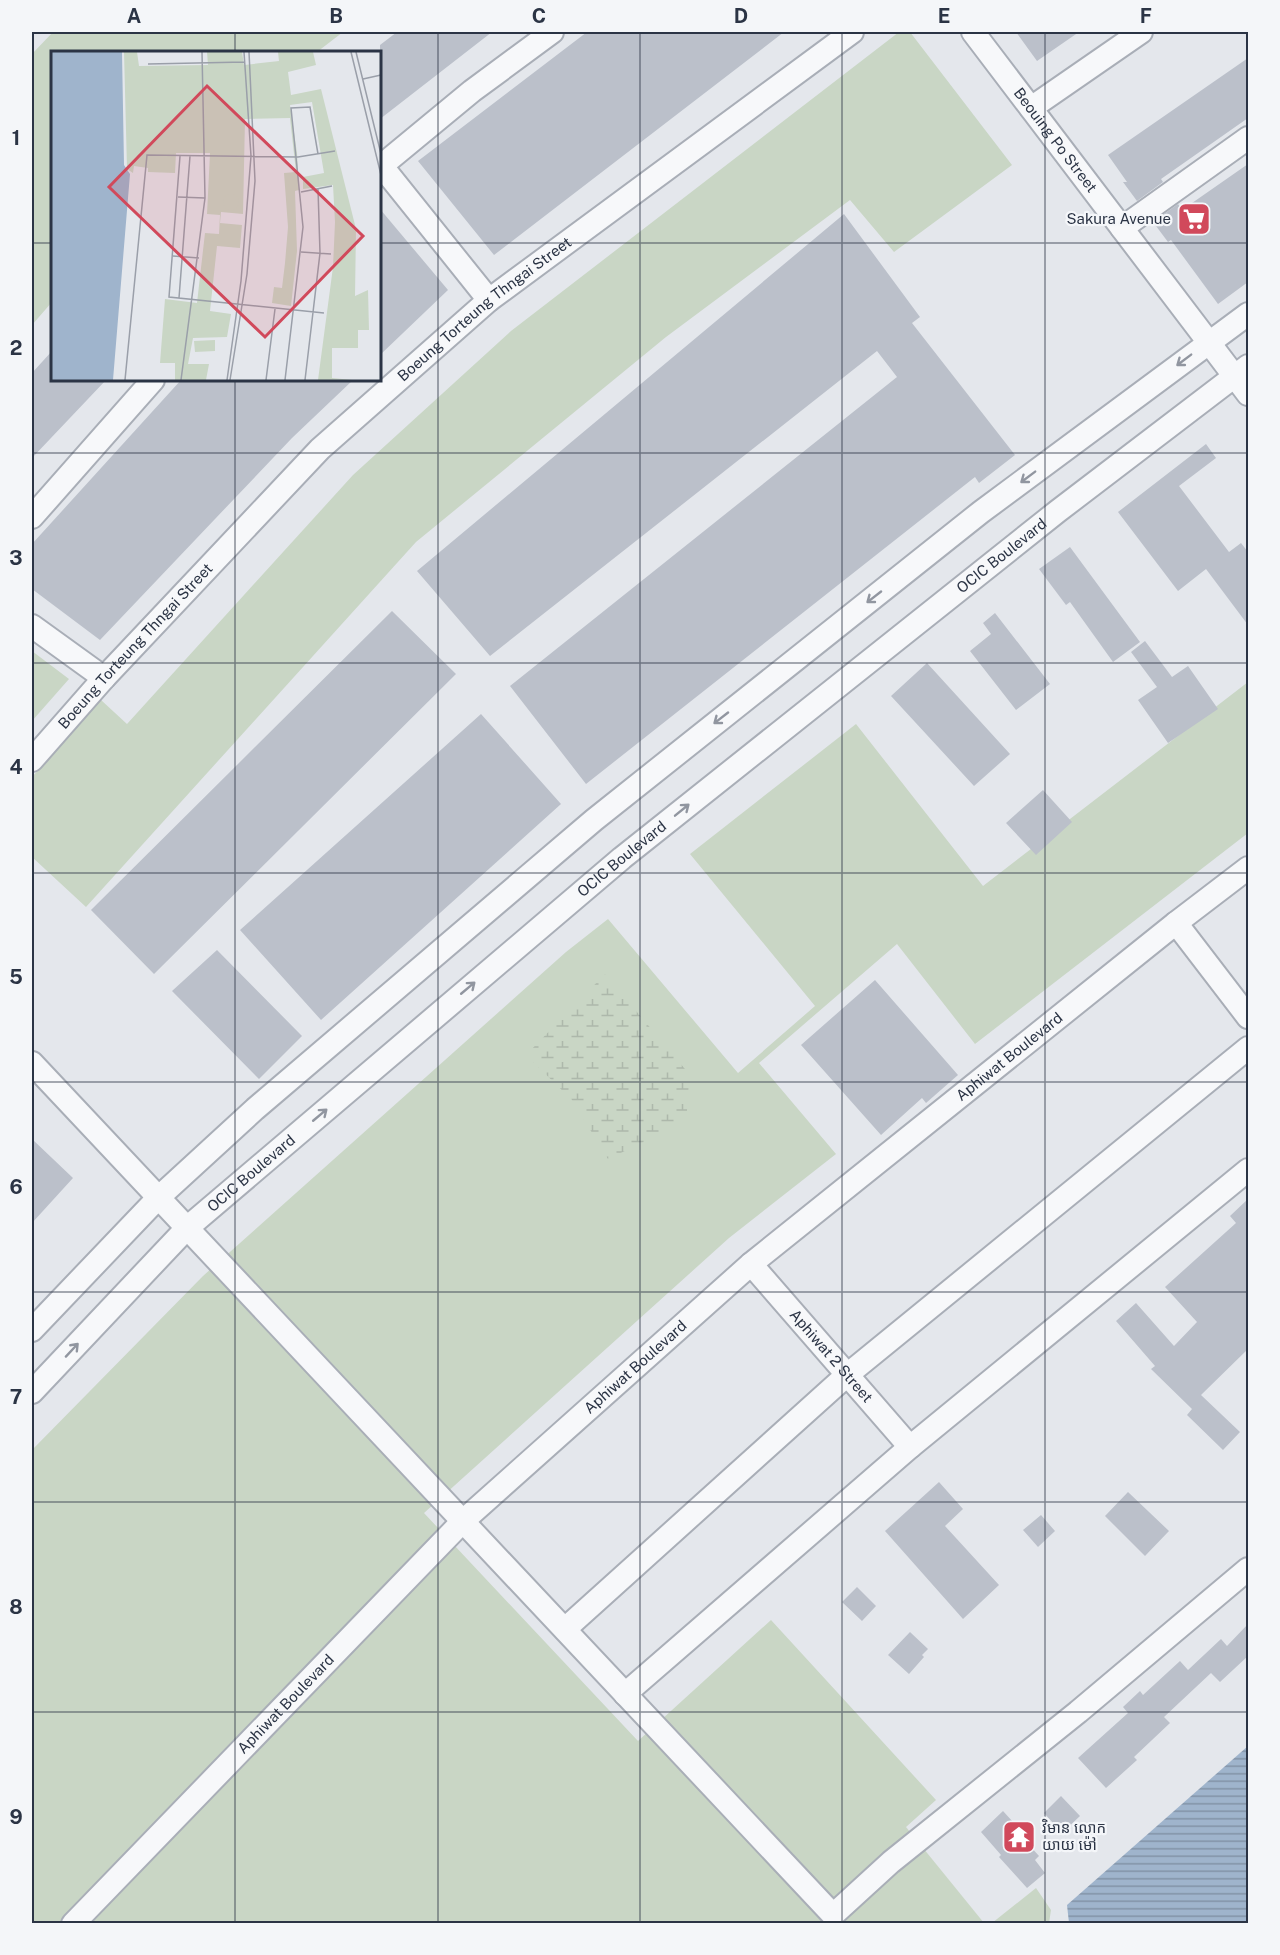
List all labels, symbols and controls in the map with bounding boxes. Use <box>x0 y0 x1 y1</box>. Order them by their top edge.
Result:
text: A <box>127 4 141 28</box>
text: B <box>329 4 343 28</box>
text: C <box>532 4 546 28</box>
text: D <box>734 4 748 28</box>
text: E <box>938 4 950 28</box>
text: F <box>1140 4 1152 28</box>
inset map <box>51 51 381 381</box>
street label: Beouing Po Street <box>1011 84 1101 196</box>
text: 1 <box>12 126 20 150</box>
supermarket icon: Sakura Avenue <box>1176 201 1212 237</box>
place label: Sakura Avenue <box>1067 210 1171 227</box>
street label: Boeung Torteung Thngai Street <box>394 233 575 385</box>
text: 2 <box>10 336 22 360</box>
one-way arrow <box>1176 353 1192 366</box>
one-way arrow <box>1020 471 1036 483</box>
street label: OCIC Boulevard <box>953 515 1050 596</box>
text: 3 <box>9 546 23 570</box>
street label: Boeung Torteung Thngai Street <box>55 559 216 732</box>
one-way arrow <box>866 590 882 603</box>
one-way arrow <box>714 712 730 725</box>
text: 4 <box>9 755 23 779</box>
one-way arrow <box>674 803 690 816</box>
street label: OCIC Boulevard <box>574 817 669 900</box>
text: 5 <box>9 965 23 989</box>
one-way arrow <box>460 982 476 995</box>
street label: Aphiwat Boulevard <box>952 1009 1066 1104</box>
one-way arrow <box>312 1108 327 1122</box>
street label: OCIC Boulevard <box>204 1131 298 1215</box>
text: 6 <box>9 1175 23 1199</box>
street label: Aphiwat 2 Street <box>786 1306 876 1406</box>
street label: Aphiwat Boulevard <box>581 1317 690 1417</box>
one-way arrow <box>65 1342 79 1357</box>
text: 7 <box>10 1385 22 1409</box>
text: 8 <box>9 1595 23 1619</box>
street label: Aphiwat Boulevard <box>234 1651 337 1757</box>
text: 9 <box>9 1805 23 1829</box>
place label: វិមាន លោក យាយ ម៉ៅ <box>1042 1818 1106 1853</box>
temple icon: វិមាន លោក យាយ ម៉ៅ <box>1001 1819 1037 1855</box>

